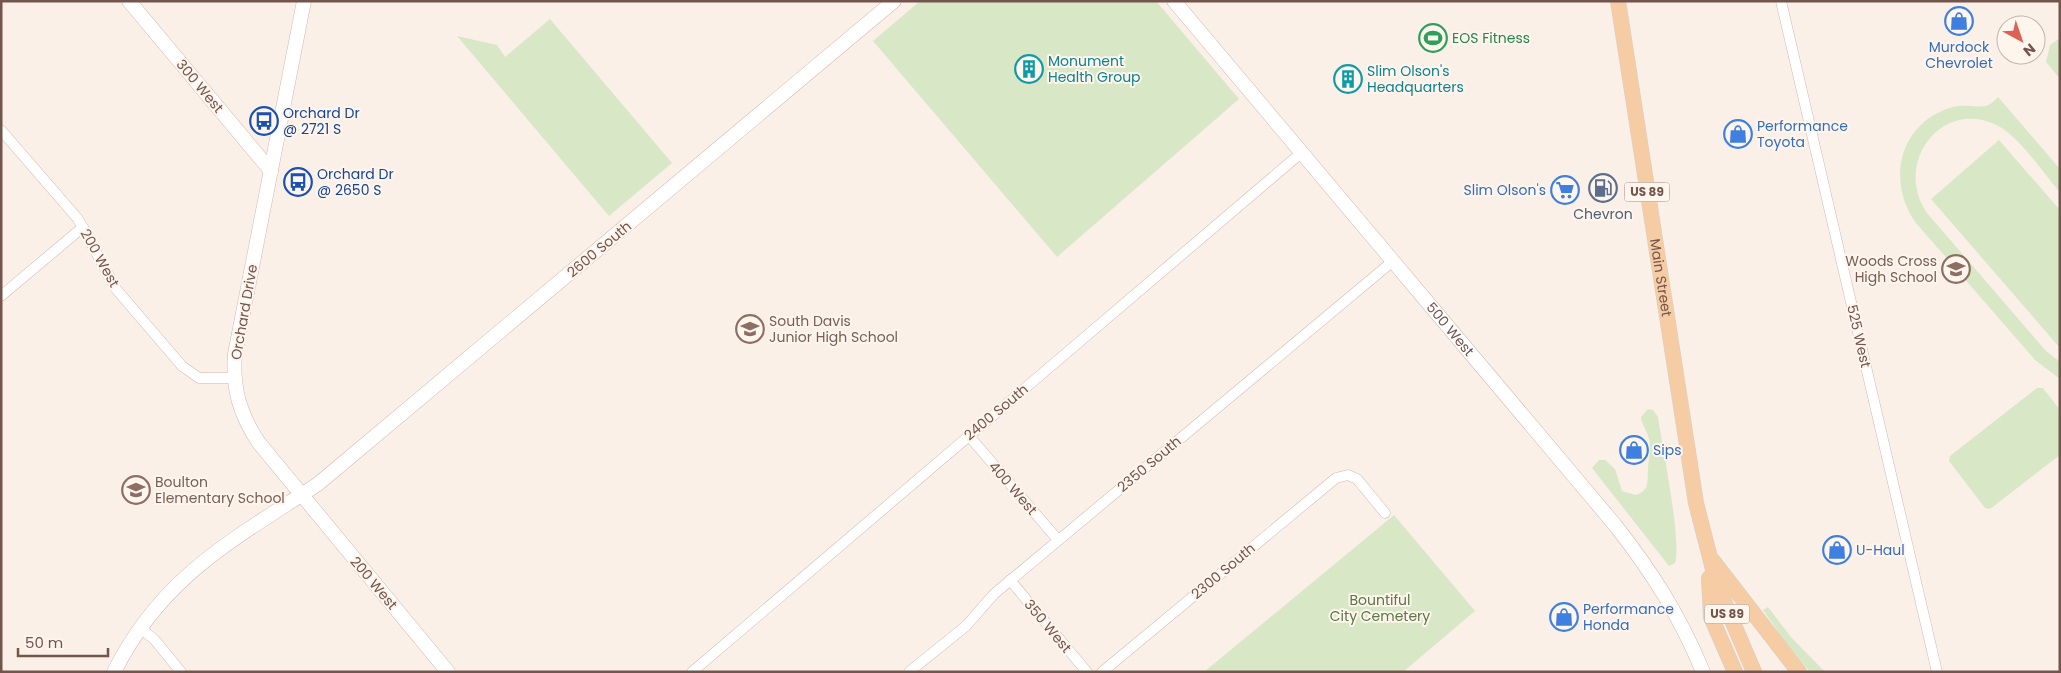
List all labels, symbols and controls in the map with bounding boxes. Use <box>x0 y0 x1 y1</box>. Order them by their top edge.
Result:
shop icon: Murdock Chevrolet <box>1944 6 1974 36</box>
north arrow <box>1996 15 2046 65</box>
sports icon: EOS Fitness <box>1418 23 1448 53</box>
place label: EOS Fitness <box>1452 28 1530 48</box>
place label: Murdock Chevrolet <box>1925 37 1993 73</box>
text: N <box>2019 39 2040 61</box>
place label: Monument Health Group <box>1048 51 1141 87</box>
building icon: Monument Health Group <box>1014 54 1044 84</box>
street label: 300 West <box>172 55 228 117</box>
place label: Slim Olson's Headquarters <box>1367 61 1464 97</box>
building icon: Slim Olson's Headquarters <box>1333 64 1363 94</box>
place label: Orchard Dr @ 2721 S <box>283 103 360 139</box>
bus stop icon: Orchard Dr @ 2721 S <box>249 106 279 136</box>
place label: Performance Toyota <box>1757 116 1848 152</box>
shop icon: Performance Toyota <box>1723 119 1753 149</box>
place label: Orchard Dr @ 2650 S <box>317 164 394 200</box>
bus stop icon: Orchard Dr @ 2650 S <box>283 167 313 197</box>
fuel station icon: Chevron <box>1588 173 1618 203</box>
supermarket icon: Slim Olson's <box>1550 175 1580 205</box>
place label: Slim Olson's <box>1464 180 1546 200</box>
road number: US 89 <box>1624 182 1670 202</box>
place label: Chevron <box>1573 204 1633 224</box>
street label: 2600 South <box>563 216 635 282</box>
street label: 200 West <box>76 225 124 291</box>
street label: Main Street <box>1645 237 1677 318</box>
place label: Woods Cross High School <box>1845 251 1937 287</box>
school or university icon: Woods Cross High School <box>1941 254 1971 284</box>
street label: Orchard Drive <box>226 262 262 361</box>
street label: 500 West <box>1422 298 1479 361</box>
street label: 525 West <box>1842 303 1876 369</box>
place label: South Davis Junior High School <box>769 311 898 347</box>
school or university icon: South Davis Junior High School <box>735 314 765 344</box>
street label: 2400 South <box>960 379 1032 445</box>
street label: 2350 South <box>1113 431 1185 497</box>
shop icon: Sips <box>1619 435 1649 465</box>
place label: Sips <box>1653 440 1681 460</box>
street label: 400 West <box>984 457 1042 519</box>
place label: Boulton Elementary School <box>155 472 285 508</box>
school or university icon: Boulton Elementary School <box>121 475 151 505</box>
shop icon: U-Haul <box>1822 535 1852 565</box>
street label: 2300 South <box>1187 538 1259 604</box>
place label: U-Haul <box>1856 540 1905 560</box>
street label: 200 West <box>346 552 402 614</box>
park label: Bountiful City Cemetery <box>1330 590 1430 626</box>
street label: 350 West <box>1020 595 1076 657</box>
place label: Performance Honda <box>1583 599 1674 635</box>
shop icon: Performance Honda <box>1549 602 1579 632</box>
road number: US 89 <box>1704 604 1750 624</box>
scale bar <box>18 626 108 658</box>
text: 50 m <box>25 632 63 653</box>

